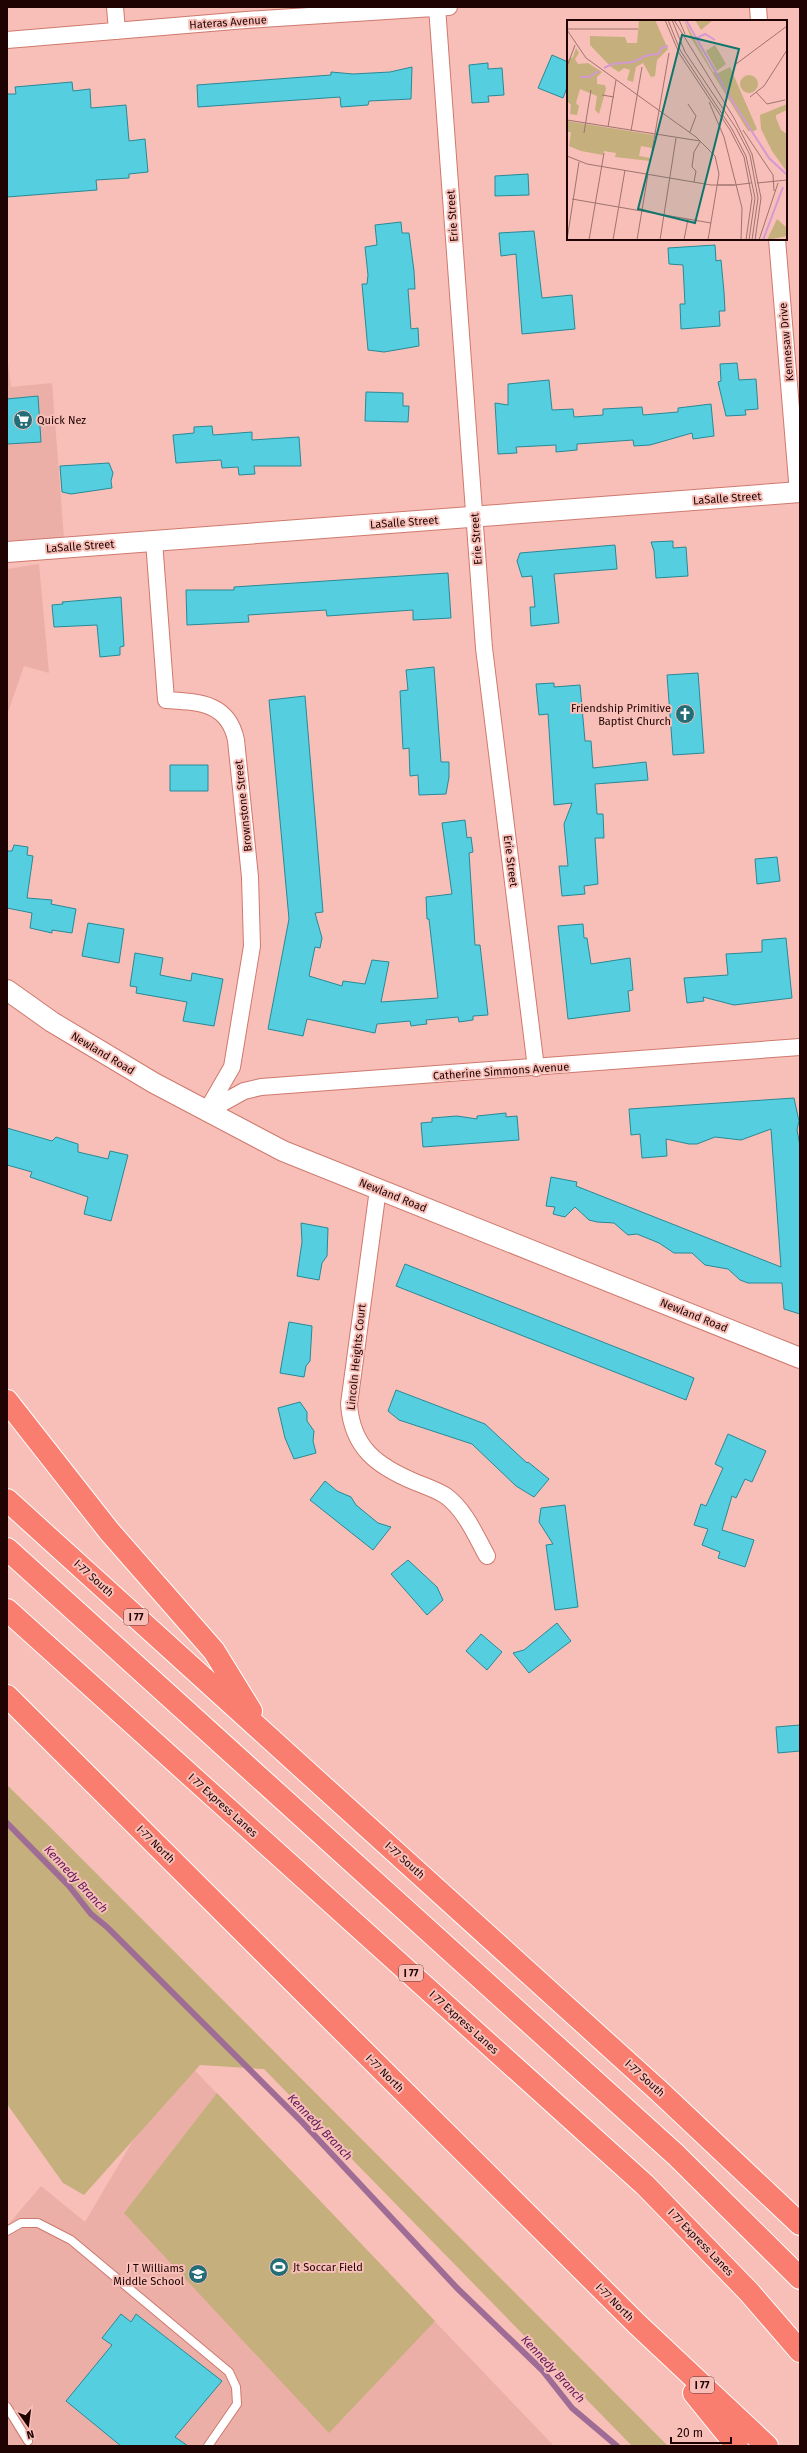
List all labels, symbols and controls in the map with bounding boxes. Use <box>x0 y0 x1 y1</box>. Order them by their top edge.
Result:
street label: Hateras Avenue <box>189 13 267 32</box>
inset map <box>567 20 787 240</box>
street label: Erie Street <box>444 190 461 242</box>
street label: Kennesaw Drive <box>777 302 796 382</box>
supermarket icon: Quick Nez <box>12 409 34 431</box>
place label: Quick Nez <box>37 414 86 427</box>
street label: LaSalle Street <box>692 490 762 507</box>
street label: Erie Street <box>468 513 485 565</box>
street label: LaSalle Street <box>369 514 439 531</box>
street label: LaSalle Street <box>45 538 115 555</box>
place label: Friendship Primitive Baptist Church <box>571 702 671 728</box>
church icon: Friendship Primitive Baptist Church <box>674 703 696 725</box>
street label: Brownstone Street <box>232 760 255 852</box>
street label: Erie Street <box>501 835 520 888</box>
street label: Newland Road <box>69 1029 137 1078</box>
street label: Catherine Simmons Avenue <box>432 1060 570 1083</box>
street label: Newland Road <box>357 1176 429 1215</box>
street label: Newland Road <box>658 1296 730 1335</box>
street label: Lincoln Heights Court <box>344 1303 369 1411</box>
street label: I-77 South <box>71 1557 116 1600</box>
road number: I 77 <box>124 1609 148 1625</box>
street label: I 77 Express Lanes <box>185 1771 260 1840</box>
street label: I-77 North <box>134 1823 177 1866</box>
street label: I-77 South <box>382 1839 427 1882</box>
water label: Kennedy Branch <box>41 1842 111 1916</box>
road number: I 77 <box>399 1965 423 1981</box>
street label: I 77 Express Lanes <box>426 1988 501 2057</box>
street label: I-77 North <box>363 2052 406 2095</box>
street label: I-77 South <box>622 2057 667 2100</box>
water label: Kennedy Branch <box>285 2091 355 2163</box>
street label: I 77 Express Lanes <box>665 2206 736 2279</box>
sports icon: Jt Soccar Field <box>268 2256 290 2278</box>
place label: Jt Soccar Field <box>293 2261 363 2274</box>
place label: J T Williams Middle School <box>113 2262 184 2288</box>
school or university icon: J T Williams Middle School <box>187 2263 209 2285</box>
street label: I-77 North <box>593 2281 636 2324</box>
water label: Kennedy Branch <box>518 2332 588 2406</box>
road number: I 77 <box>690 2377 714 2393</box>
north arrow <box>8 2405 48 2445</box>
scale bar <box>671 2419 731 2445</box>
text: 20 m <box>677 2426 703 2440</box>
text: N <box>25 2427 35 2441</box>

